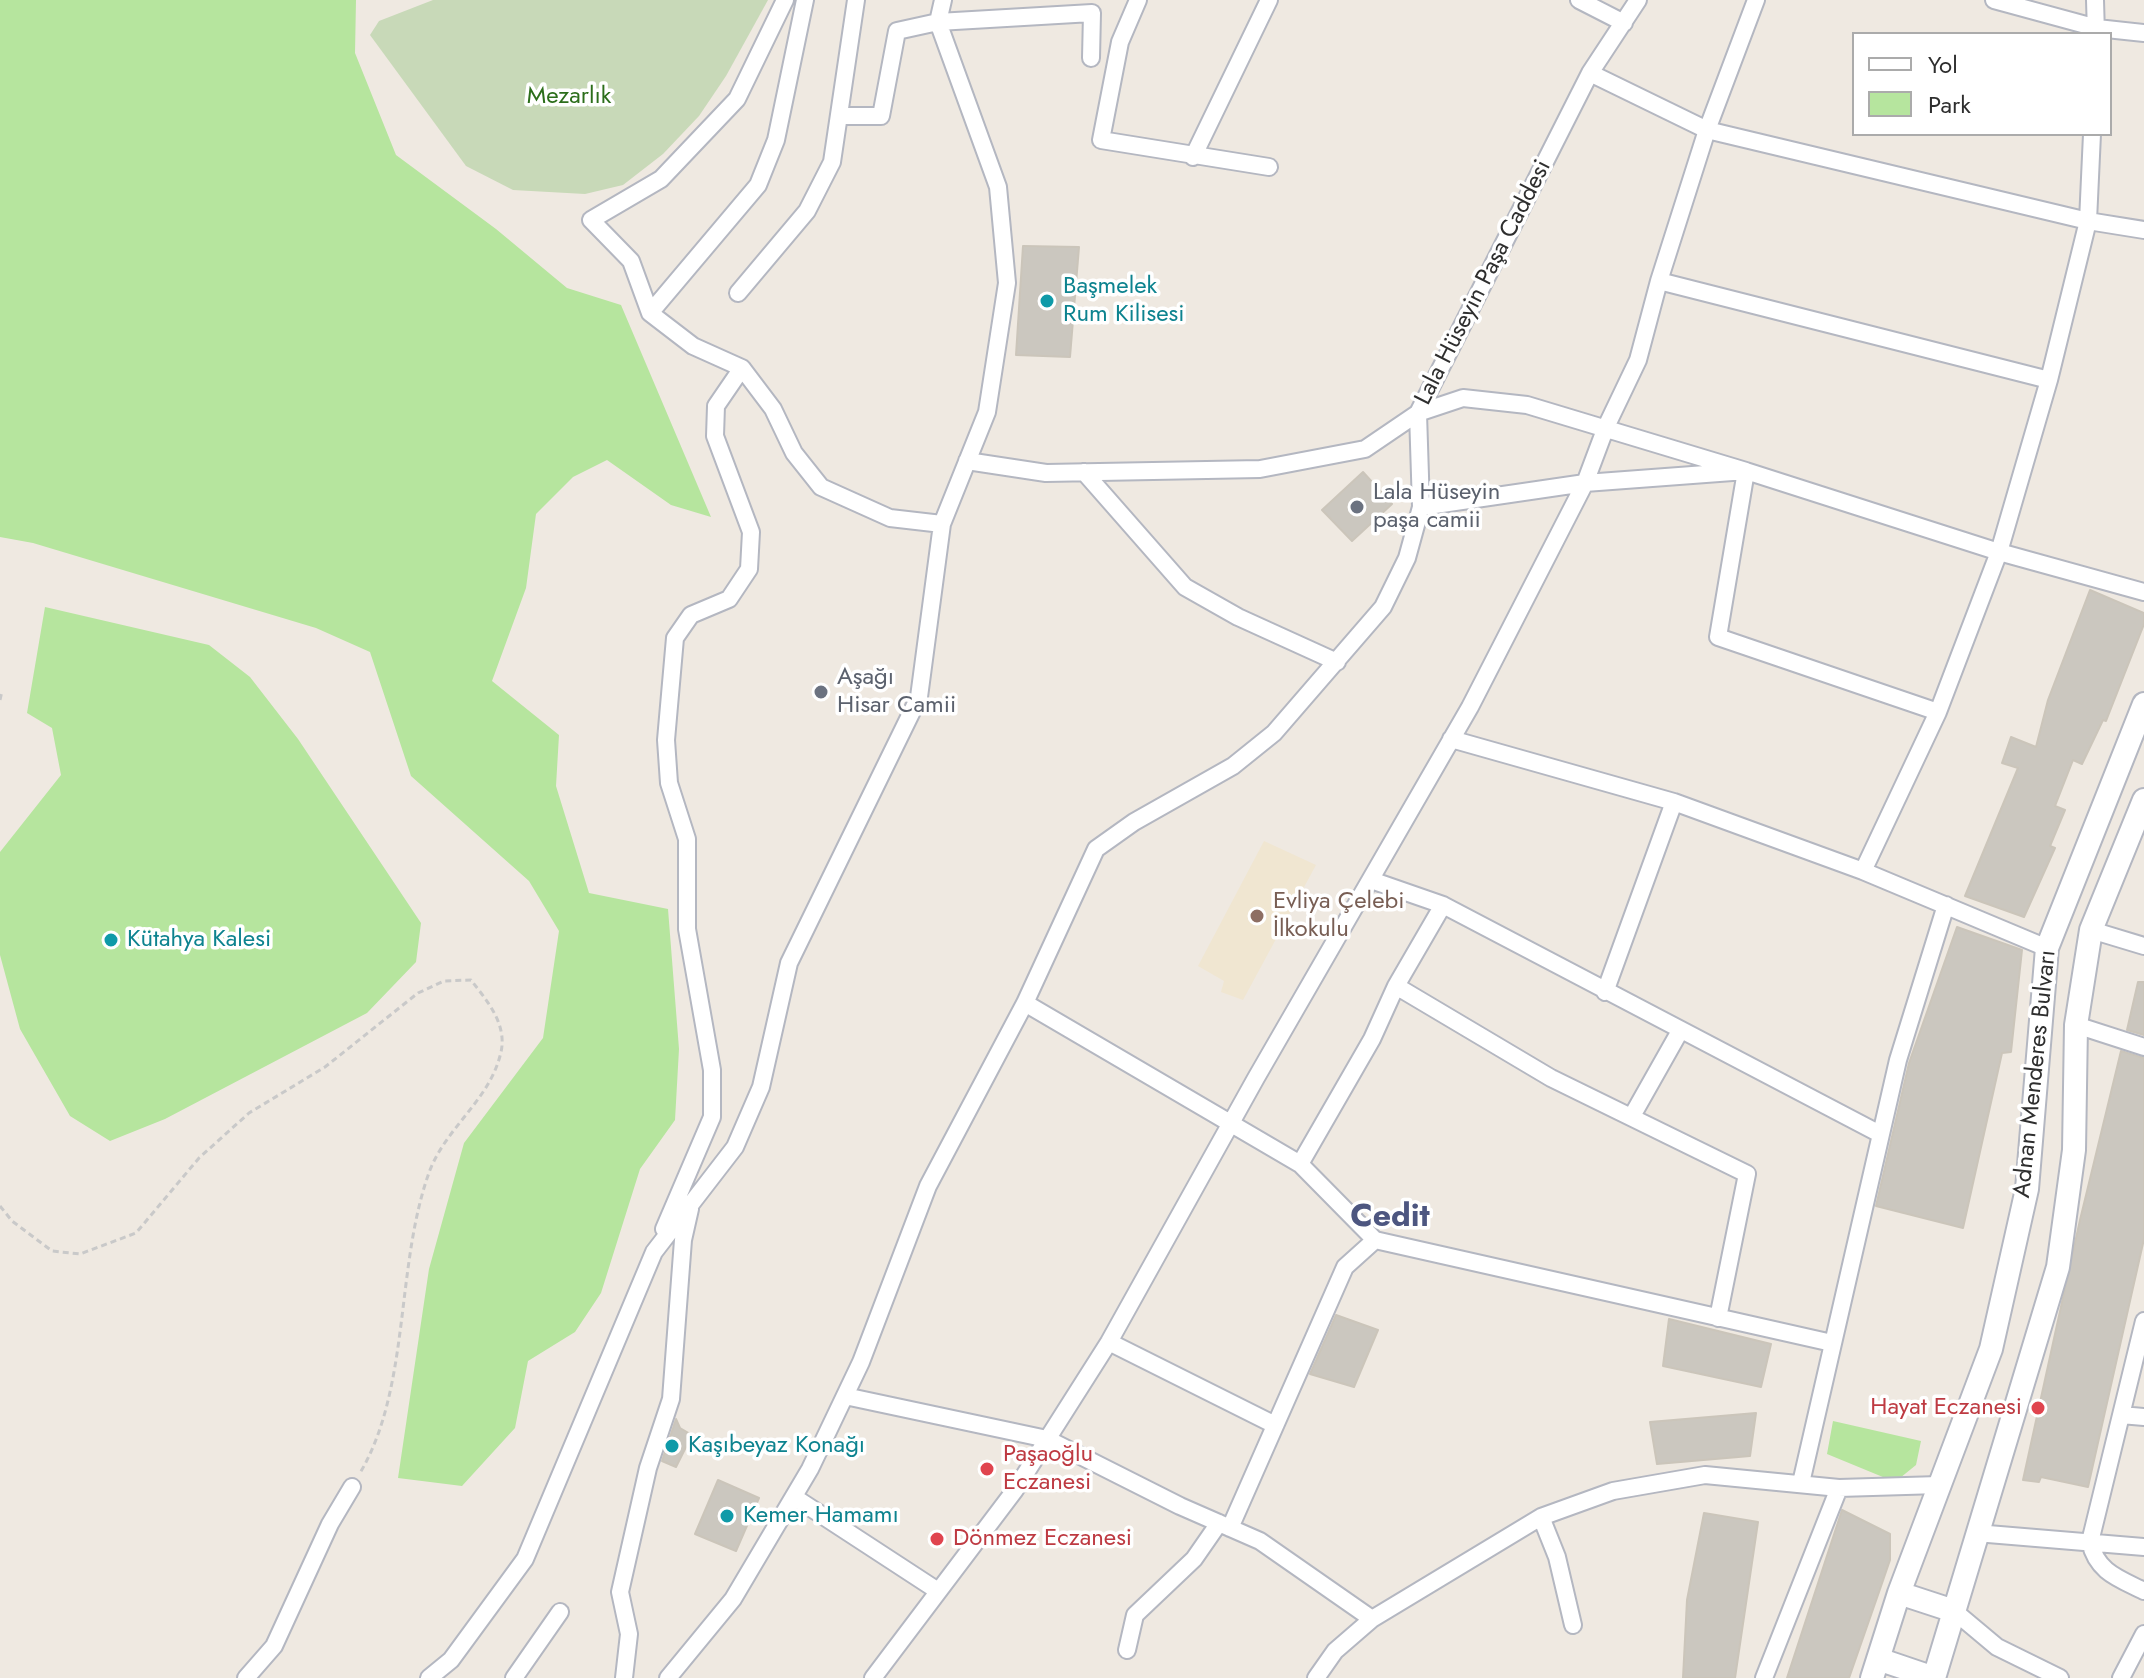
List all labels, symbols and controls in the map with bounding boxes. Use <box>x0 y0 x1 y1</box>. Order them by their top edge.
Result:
legend <box>1852 32 2112 136</box>
text: Yol <box>1928 47 1958 82</box>
park label: Mezarlık <box>527 83 611 111</box>
text: Park <box>1928 87 1971 122</box>
street label: Lala Hüseyin Paşa Caddesi <box>1410 156 1558 410</box>
place label: Başmelek Rum Kilisesi <box>1063 273 1184 329</box>
marker: Başmelek Rum Kilisesi <box>1038 292 1056 310</box>
place label: Lala Hüseyin paşa camii <box>1373 479 1500 535</box>
marker: Lala Hüseyin paşa camii <box>1348 498 1366 516</box>
place label: Aşağı Hisar Camii <box>837 664 956 720</box>
marker: Aşağı Hisar Camii <box>812 683 830 701</box>
place label: Evliya Çelebi İlkokulu <box>1273 888 1404 944</box>
marker: Evliya Çelebi İlkokulu <box>1248 907 1266 925</box>
place label: Kütahya Kalesi <box>127 926 271 954</box>
marker: Kütahya Kalesi <box>102 931 120 949</box>
street label: Adnan Menderes Bulvarı <box>2009 949 2063 1199</box>
district label: Cedit <box>1350 1199 1430 1237</box>
place label: Hayat Eczanesi <box>1870 1394 2022 1422</box>
marker: Hayat Eczanesi <box>2029 1399 2047 1417</box>
place label: Kaşıbeyaz Konağı <box>688 1432 865 1460</box>
marker: Kaşıbeyaz Konağı <box>663 1437 681 1455</box>
place label: Paşaoğlu Eczanesi <box>1003 1441 1093 1497</box>
marker: Paşaoğlu Eczanesi <box>978 1460 996 1478</box>
place label: Kemer Hamamı <box>743 1502 899 1530</box>
marker: Kemer Hamamı <box>718 1507 736 1525</box>
place label: Dönmez Eczanesi <box>953 1525 1132 1553</box>
marker: Dönmez Eczanesi <box>928 1530 946 1548</box>

